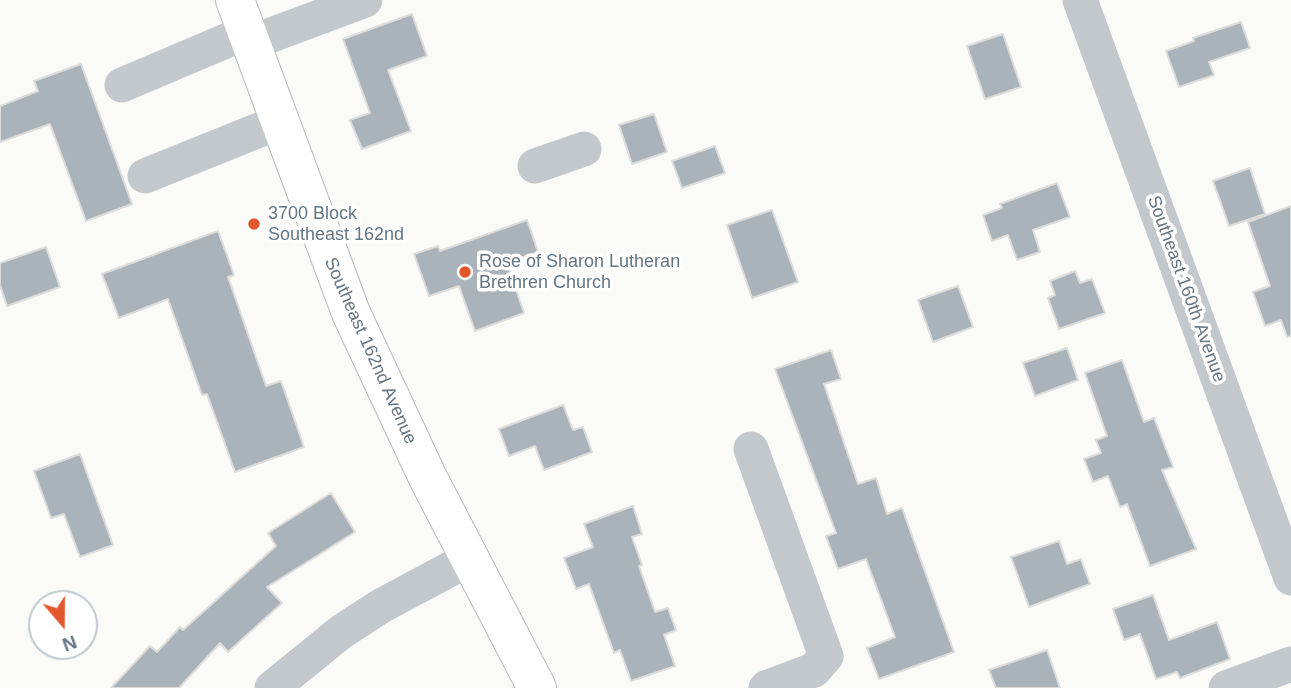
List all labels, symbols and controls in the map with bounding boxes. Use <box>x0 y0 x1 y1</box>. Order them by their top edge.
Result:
street label: Southeast 160th Avenue <box>1142 193 1230 385</box>
place label: 3700 Block Southeast 162nd <box>268 203 404 246</box>
marker: 3700 Block Southeast 162nd <box>246 216 262 232</box>
place label: Rose of Sharon Lutheran Brethren Church <box>479 251 680 294</box>
street label: Southeast 162nd Avenue <box>319 254 421 448</box>
marker: Rose of Sharon Lutheran Brethren Church <box>457 264 473 280</box>
north arrow <box>28 590 98 660</box>
text: N <box>60 631 80 656</box>

